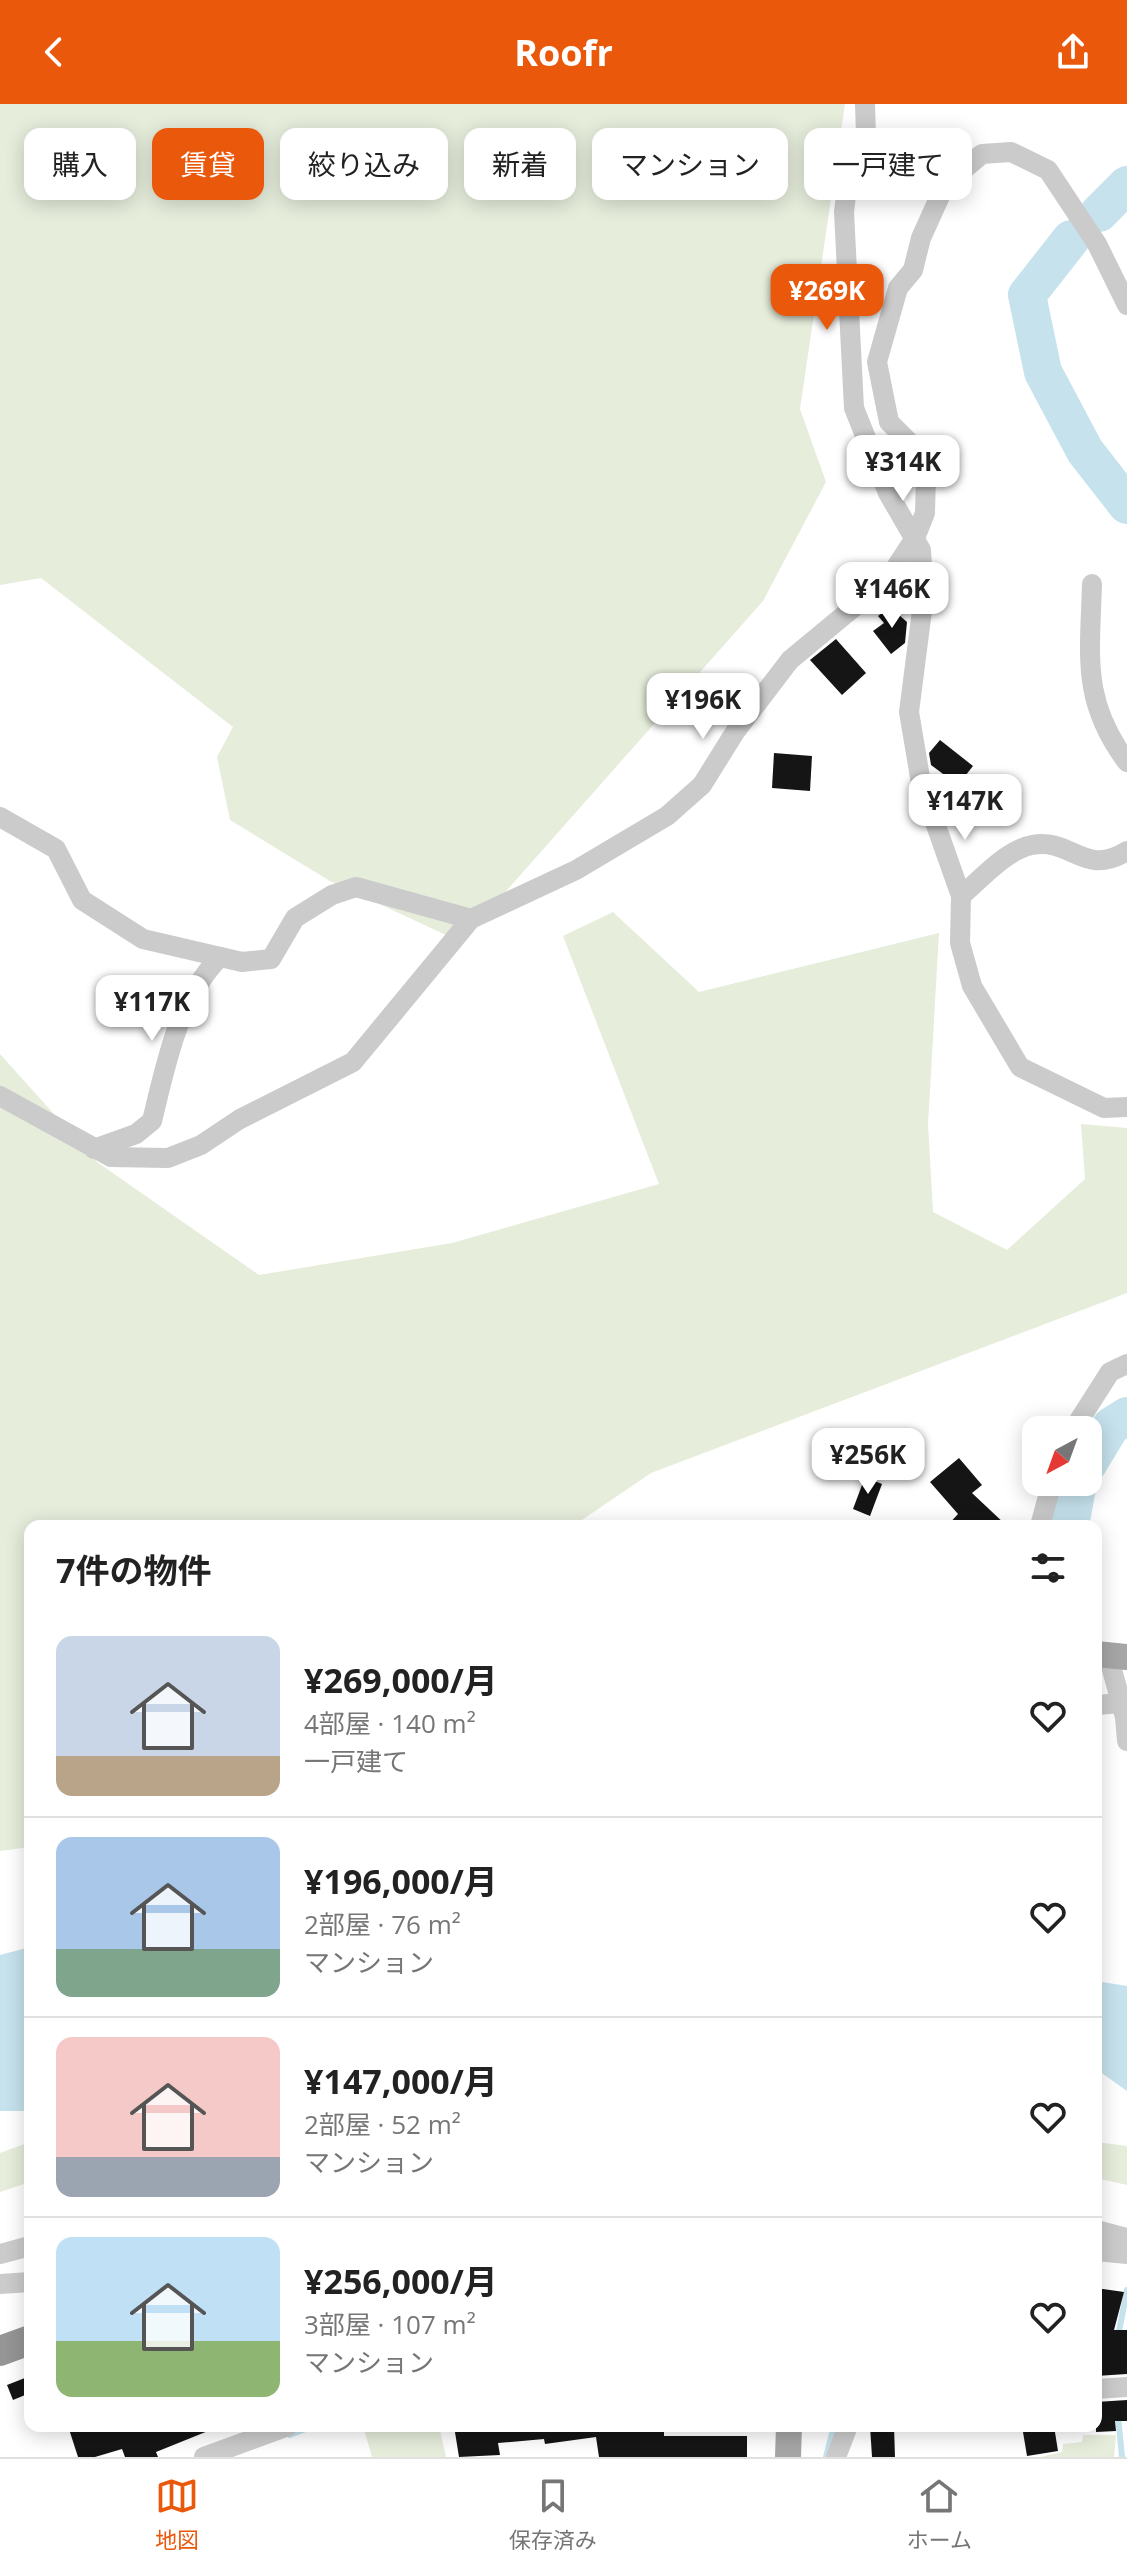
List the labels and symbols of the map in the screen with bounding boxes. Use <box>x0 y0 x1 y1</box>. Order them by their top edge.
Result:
pin: ¥269K <box>771 264 883 332</box>
pin: ¥314K <box>847 435 959 503</box>
pin: ¥146K <box>836 562 948 630</box>
pin: ¥196K <box>647 673 759 741</box>
pin: ¥147K <box>909 774 1021 842</box>
pin: ¥117K <box>96 975 208 1043</box>
north arrow <box>1022 1416 1102 1496</box>
pin: ¥256K <box>812 1428 924 1496</box>

